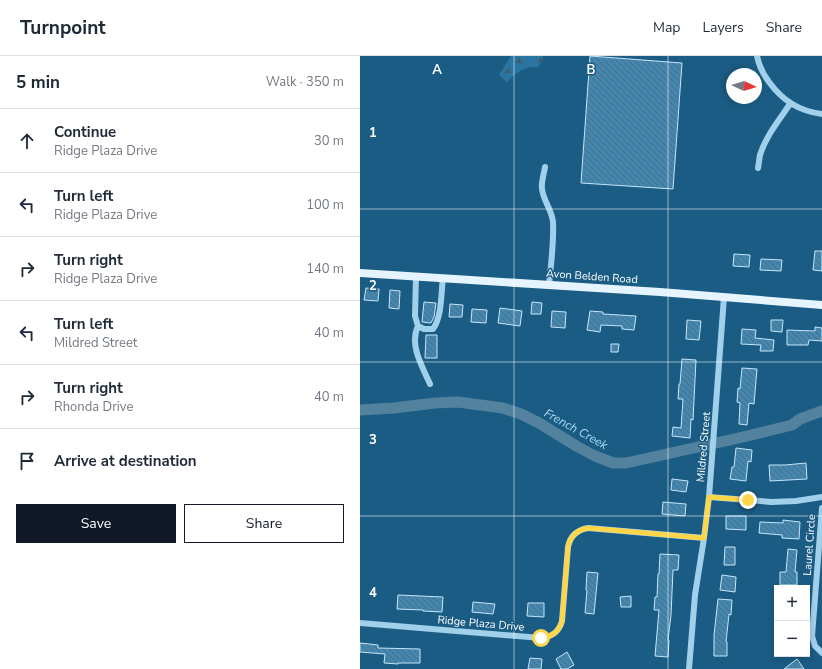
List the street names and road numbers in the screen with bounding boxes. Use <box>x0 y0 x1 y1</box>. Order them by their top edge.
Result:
street label: Avon Belden Road <box>546 266 638 287</box>
street label: Mildred Street <box>693 411 714 483</box>
street label: Laurel Circle <box>800 514 819 576</box>
street label: Ridge Plaza Drive <box>437 612 525 635</box>

